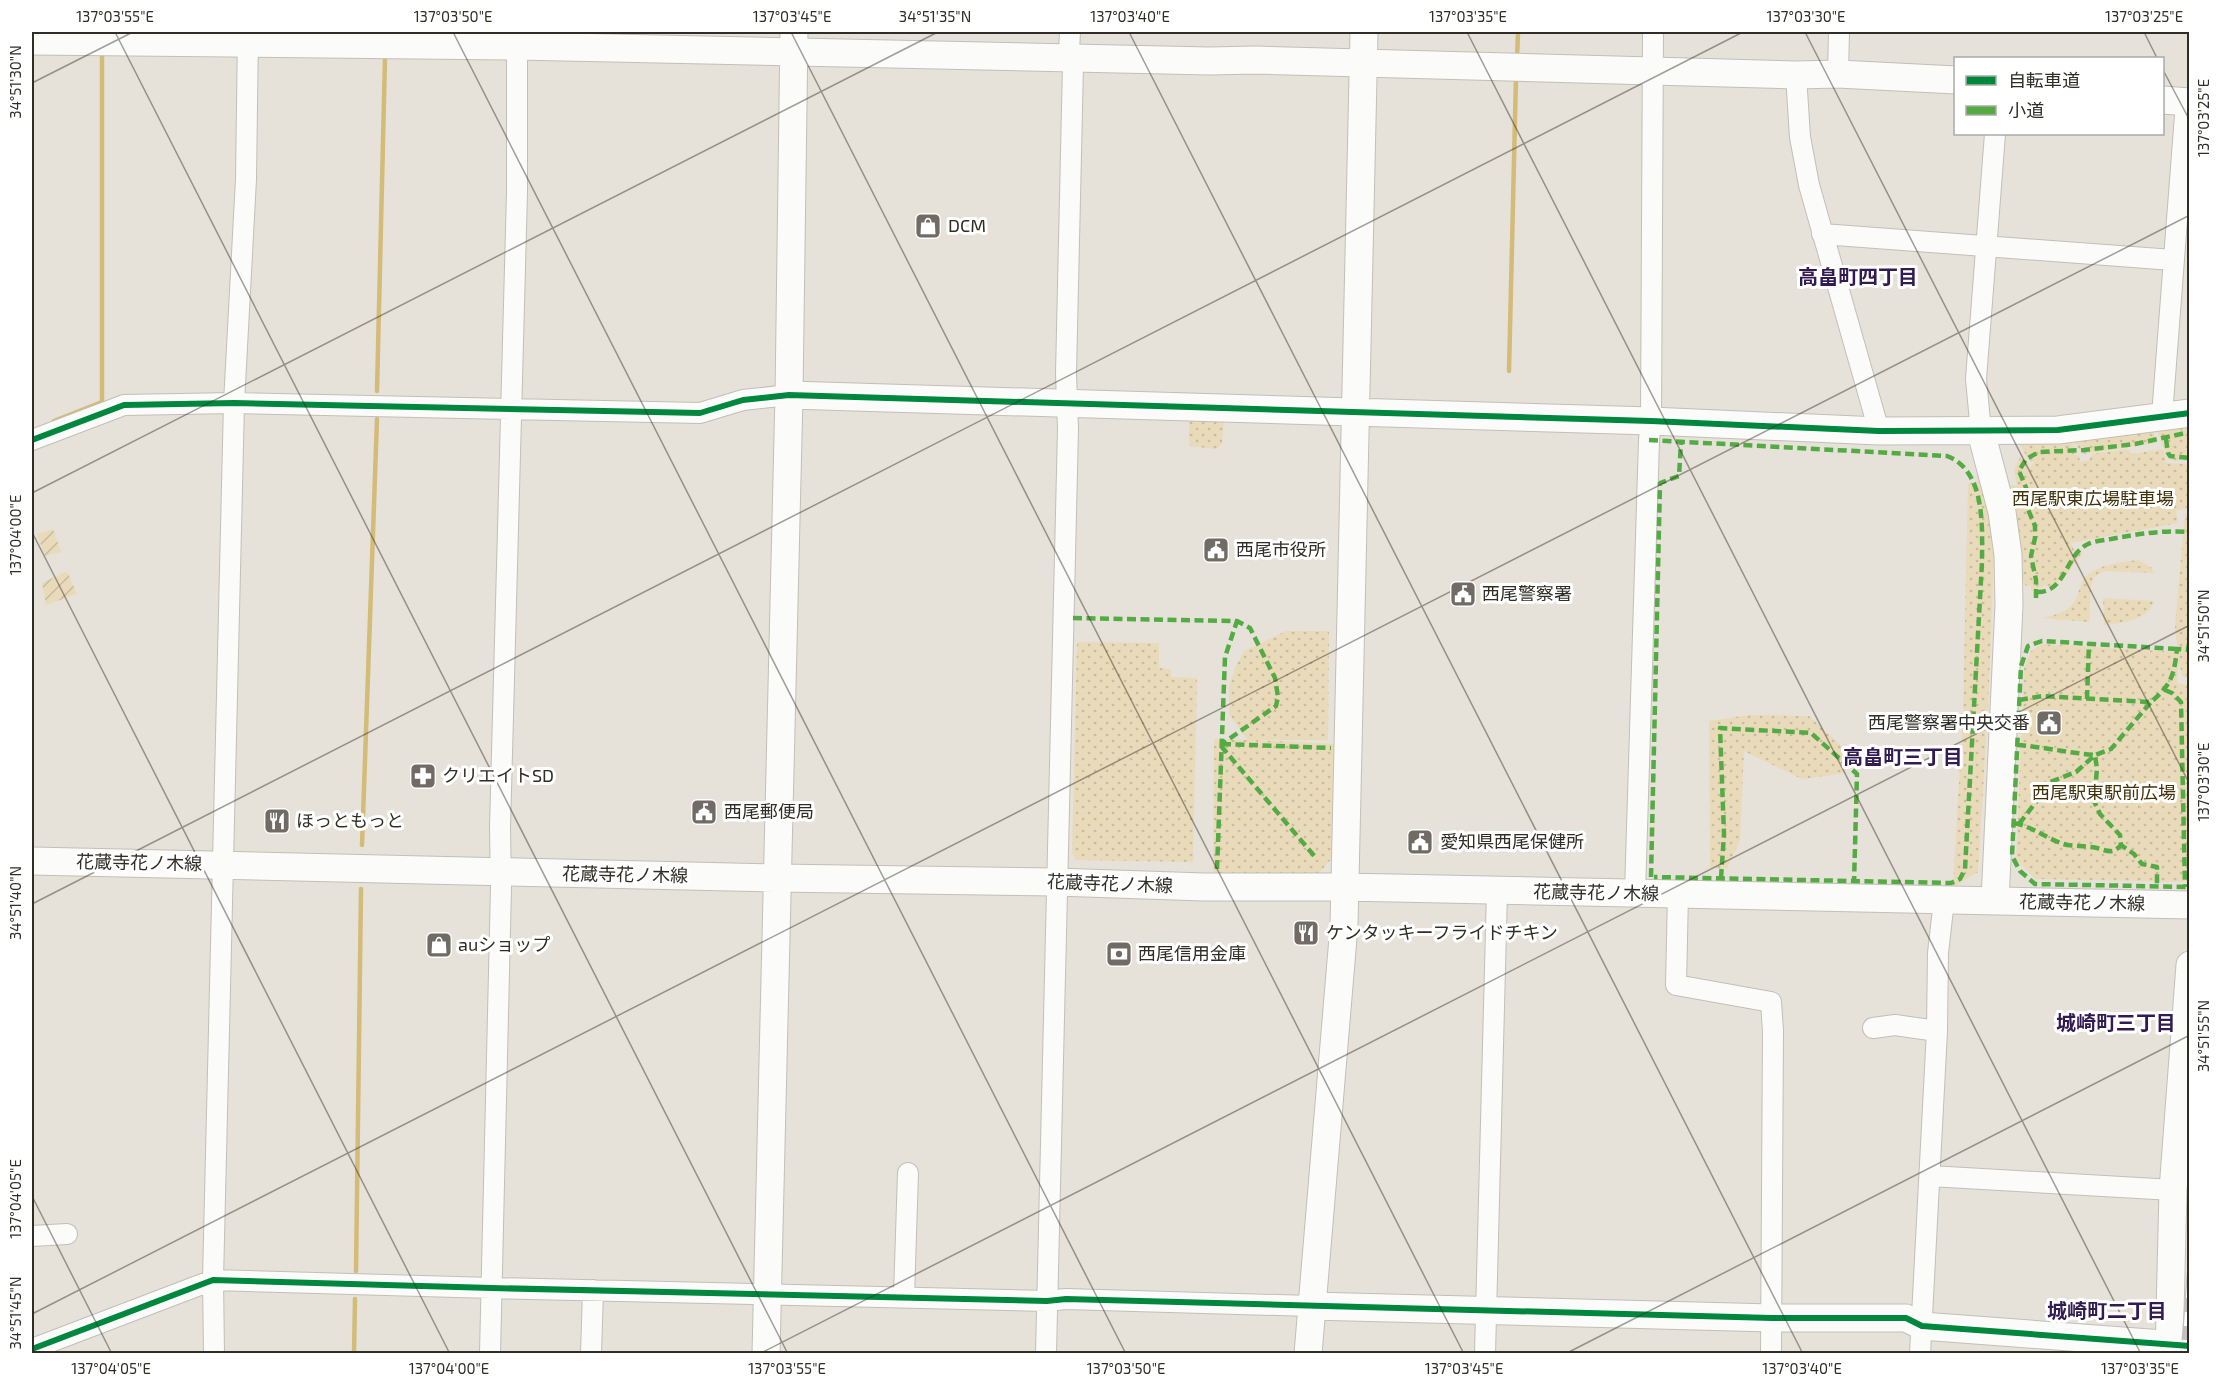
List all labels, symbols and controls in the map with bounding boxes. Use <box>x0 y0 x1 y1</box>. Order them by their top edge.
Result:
text: 137°03'55"E <box>76 7 154 25</box>
text: 137°03'50"E <box>414 7 492 25</box>
text: 137°03'45"E <box>753 7 831 25</box>
text: 34°51'35"N <box>899 7 971 25</box>
text: 137°03'40"E <box>1090 7 1170 25</box>
text: 137°03'35"E <box>1429 7 1507 25</box>
text: 137°03'30"E <box>1766 7 1846 25</box>
text: 137°03'25"E <box>2105 7 2183 25</box>
text: 34°51'30"N <box>6 45 24 119</box>
legend <box>1954 57 2164 135</box>
text: 自転車道 <box>2008 69 2080 91</box>
text: 137°03'25"E <box>2194 79 2212 157</box>
text: 小道 <box>2008 99 2044 121</box>
shop icon: DCM <box>913 211 943 241</box>
place label: DCM <box>948 214 986 236</box>
district label: 高畠町四丁目 <box>1798 264 1918 288</box>
park label: 西尾駅東広場駐車場 <box>2012 487 2174 509</box>
text: 137°04'00"E <box>6 495 24 575</box>
public building icon: 西尾市役所 <box>1201 535 1231 565</box>
place label: 西尾市役所 <box>1236 538 1326 560</box>
public building icon: 西尾警察署 <box>1448 579 1478 609</box>
place label: 西尾警察署 <box>1482 582 1572 604</box>
text: 34°51'50"N <box>2194 589 2212 663</box>
public building icon: 西尾警察署中央交番 <box>2034 708 2064 738</box>
place label: 西尾警察署中央交番 <box>1868 711 2030 733</box>
text: 137°03'30"E <box>2194 742 2212 822</box>
district label: 高畠町三丁目 <box>1843 744 1963 768</box>
pharmacy icon: クリエイトSD <box>408 761 438 791</box>
place label: クリエイトSD <box>442 764 554 786</box>
park label: 西尾駅東駅前広場 <box>2032 781 2176 803</box>
public building icon: 西尾郵便局 <box>689 797 719 827</box>
place label: 西尾郵便局 <box>724 800 814 822</box>
restaurant icon: ほっともっと <box>262 806 292 836</box>
place label: ほっともっと <box>296 809 404 831</box>
public building icon: 愛知県西尾保健所 <box>1405 827 1435 857</box>
place label: 愛知県西尾保健所 <box>1440 830 1584 852</box>
street label: 花蔵寺花ノ木線 <box>76 850 202 874</box>
street label: 花蔵寺花ノ木線 <box>562 862 688 886</box>
text: 34°51'40"N <box>6 866 24 940</box>
street label: 花蔵寺花ノ木線 <box>1047 870 1173 896</box>
street label: 花蔵寺花ノ木線 <box>1533 880 1659 904</box>
street label: 花蔵寺花ノ木線 <box>2019 890 2145 914</box>
restaurant icon: ケンタッキーフライドチキン <box>1291 918 1321 948</box>
place label: ケンタッキーフライドチキン <box>1326 921 1558 943</box>
shop icon: auショップ <box>424 930 454 960</box>
place label: auショップ <box>458 933 550 955</box>
bank icon: 西尾信用金庫 <box>1104 939 1134 969</box>
place label: 西尾信用金庫 <box>1138 942 1246 964</box>
text: 34°51'55"N <box>2194 1000 2212 1072</box>
district label: 城崎町三丁目 <box>2056 1010 2176 1034</box>
text: 137°04'05"E <box>6 1159 24 1239</box>
text: 34°51'45"N <box>6 1277 24 1350</box>
district label: 城崎町二丁目 <box>2047 1298 2167 1322</box>
text: 137°04'05"E <box>71 1359 151 1377</box>
text: 137°04'00"E <box>409 1359 489 1377</box>
text: 137°03'55"E <box>748 1359 826 1377</box>
text: 137°03'50"E <box>1087 1359 1165 1377</box>
text: 137°03'45"E <box>1425 1359 1503 1377</box>
text: 137°03'40"E <box>1762 1359 1842 1377</box>
text: 137°03'35"E <box>2101 1359 2179 1377</box>

